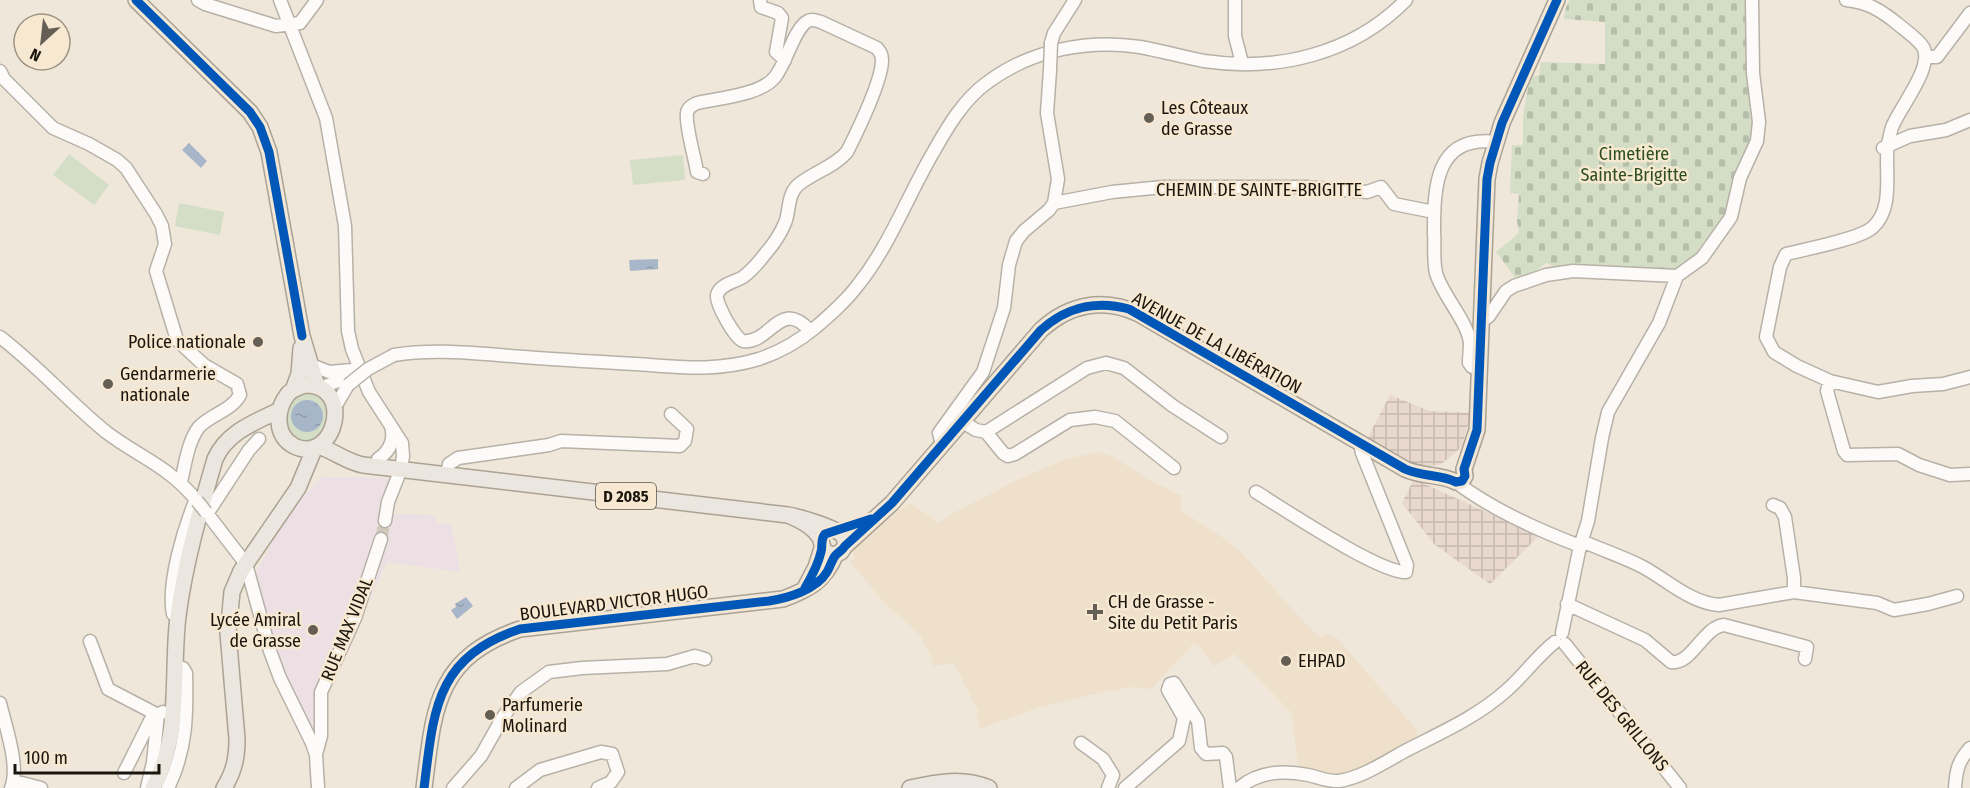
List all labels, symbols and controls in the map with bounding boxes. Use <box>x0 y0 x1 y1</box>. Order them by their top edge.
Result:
north arrow <box>12 12 72 72</box>
text: N <box>27 44 44 66</box>
place label: Les Côteaux de Grasse <box>1161 97 1248 140</box>
marker: Les Côteaux de Grasse <box>1142 111 1156 125</box>
park label: Cimetière Sainte-Brigitte <box>1581 143 1688 186</box>
street label: CHEMIN DE SAINTE-BRIGITTE <box>1156 179 1362 201</box>
street label: AVENUE DE LA LIBÉRATION <box>1128 286 1306 399</box>
place label: Police nationale <box>128 331 246 353</box>
marker: Police nationale <box>251 335 265 349</box>
place label: Gendarmerie nationale <box>120 363 216 406</box>
marker: Gendarmerie nationale <box>101 377 115 391</box>
road number: D 2085 <box>596 483 656 509</box>
street label: RUE MAX VIDAL <box>316 574 378 684</box>
street label: BOULEVARD VICTOR HUGO <box>518 581 710 625</box>
place label: CH de Grasse - Site du Petit Paris <box>1108 591 1238 634</box>
marker: CH de Grasse - Site du Petit Paris <box>1086 603 1104 621</box>
place label: Lycée Amiral de Grasse <box>210 609 301 652</box>
marker: Lycée Amiral de Grasse <box>306 623 320 637</box>
place label: EHPAD <box>1298 650 1346 672</box>
marker: EHPAD <box>1279 654 1293 668</box>
street label: RUE DES GRILLONS <box>1571 656 1673 776</box>
place label: Parfumerie Molinard <box>502 694 583 737</box>
marker: Parfumerie Molinard <box>483 708 497 722</box>
scale bar <box>15 737 159 775</box>
text: 100 m <box>24 747 68 769</box>

